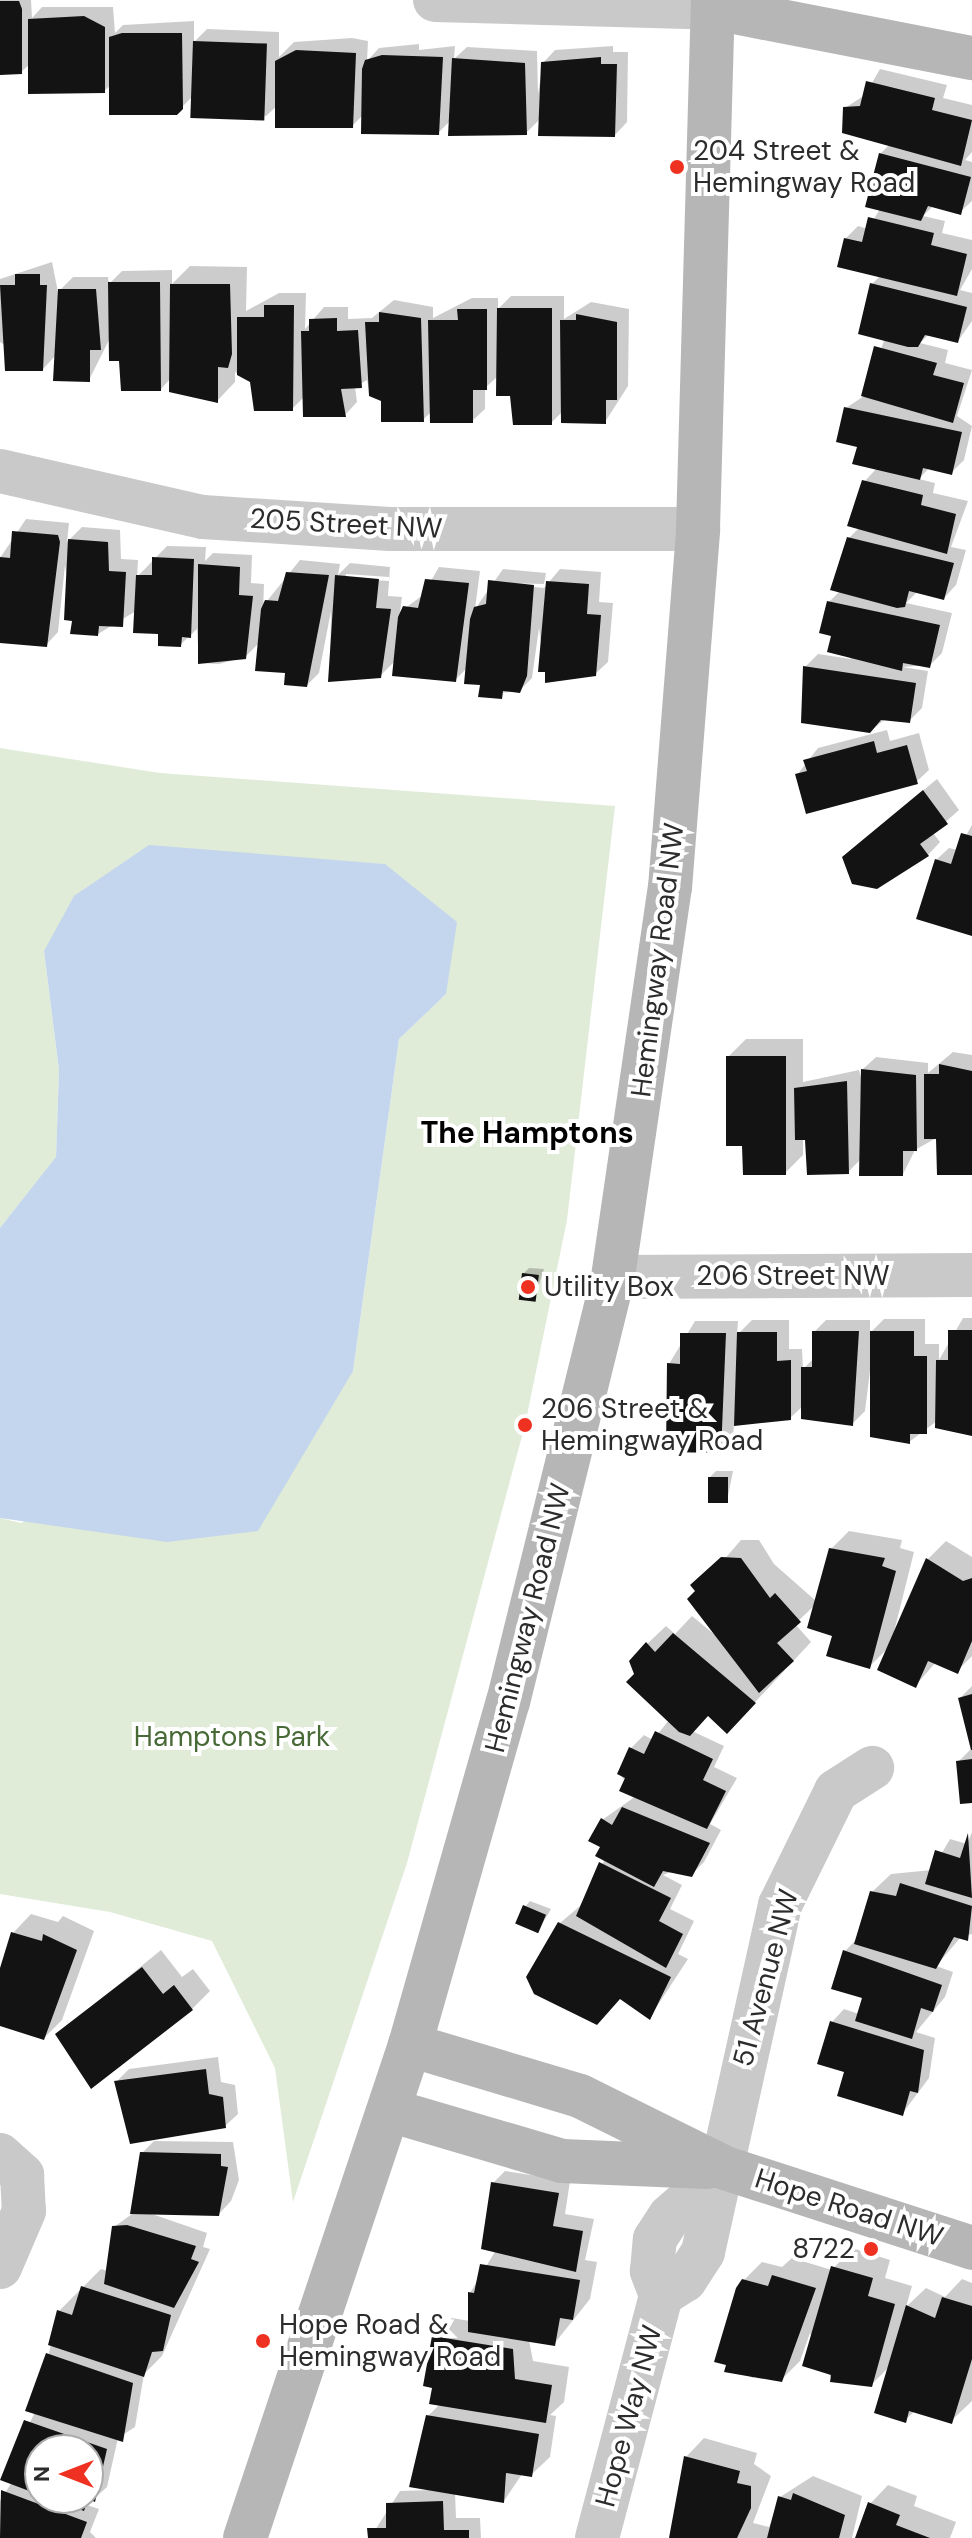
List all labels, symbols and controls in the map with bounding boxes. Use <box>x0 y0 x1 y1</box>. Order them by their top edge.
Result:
place label: 204 Street & Hemingway Road <box>693 134 915 200</box>
marker: 204 Street & Hemingway Road <box>668 158 686 176</box>
street label: 205 Street NW <box>249 502 443 546</box>
street label: Hemingway Road NW <box>625 821 691 1099</box>
district label: The Hamptons <box>420 1115 634 1151</box>
street label: 206 Street NW <box>696 1259 890 1293</box>
place label: Utility Box <box>544 1270 674 1304</box>
marker: Utility Box <box>519 1278 537 1296</box>
place label: 206 Street & Hemingway Road <box>541 1392 763 1458</box>
marker: 206 Street & Hemingway Road <box>516 1416 534 1434</box>
street label: Hemingway Road NW <box>478 1480 578 1756</box>
park label: Hamptons Park <box>134 1720 330 1754</box>
street label: 51 Avenue NW <box>726 1886 806 2070</box>
street label: Hope Road NW <box>751 2162 947 2254</box>
place label: 8722 <box>792 2232 855 2266</box>
marker: 8722 <box>862 2240 880 2258</box>
place label: Hope Road & Hemingway Road <box>279 2308 501 2374</box>
street label: Hope Way NW <box>589 2322 669 2510</box>
marker: Hope Road & Hemingway Road <box>254 2332 272 2350</box>
north arrow <box>24 2434 104 2514</box>
text: N <box>27 2466 56 2482</box>

